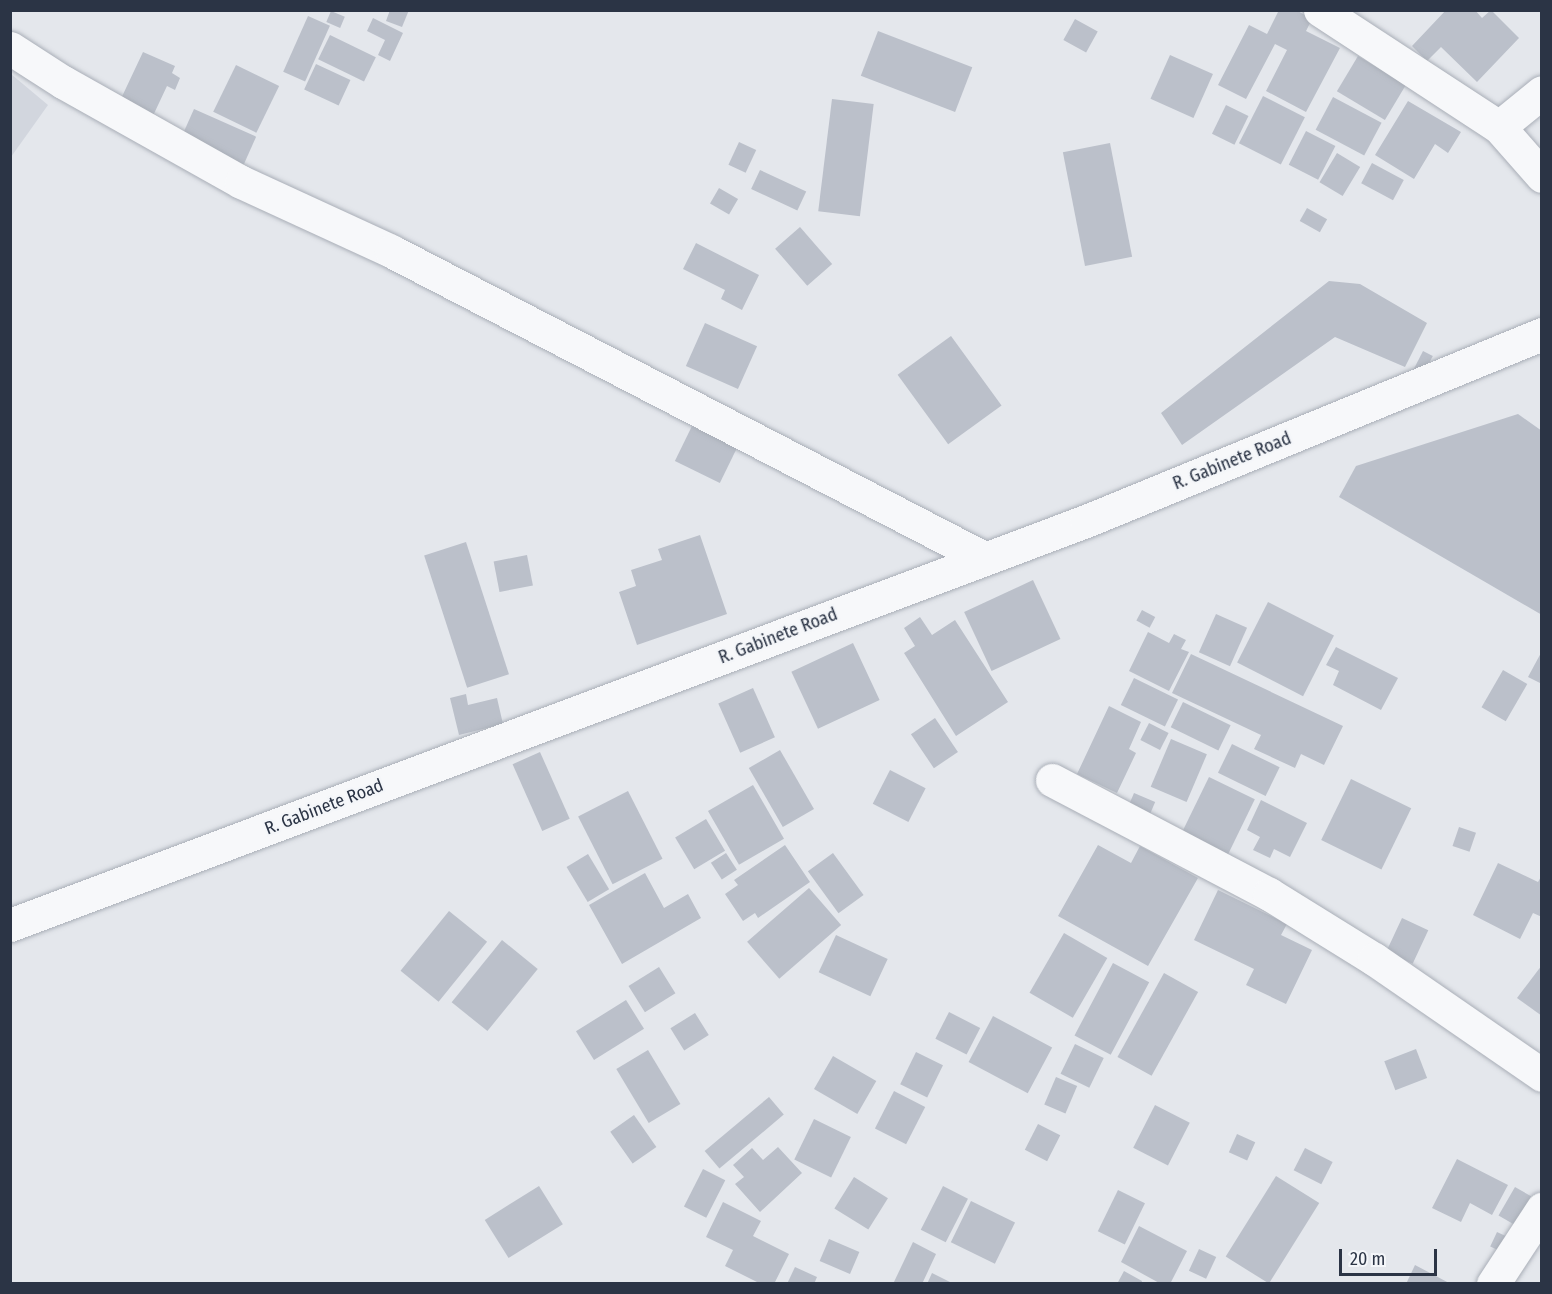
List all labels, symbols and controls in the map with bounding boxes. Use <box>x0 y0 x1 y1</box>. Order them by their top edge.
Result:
street label: R. Gabinete Road <box>1170 427 1294 495</box>
street label: R. Gabinete Road <box>716 603 840 669</box>
street label: R. Gabinete Road <box>262 774 386 840</box>
scale bar <box>1342 1237 1440 1275</box>
text: 20 m <box>1350 1248 1385 1270</box>

